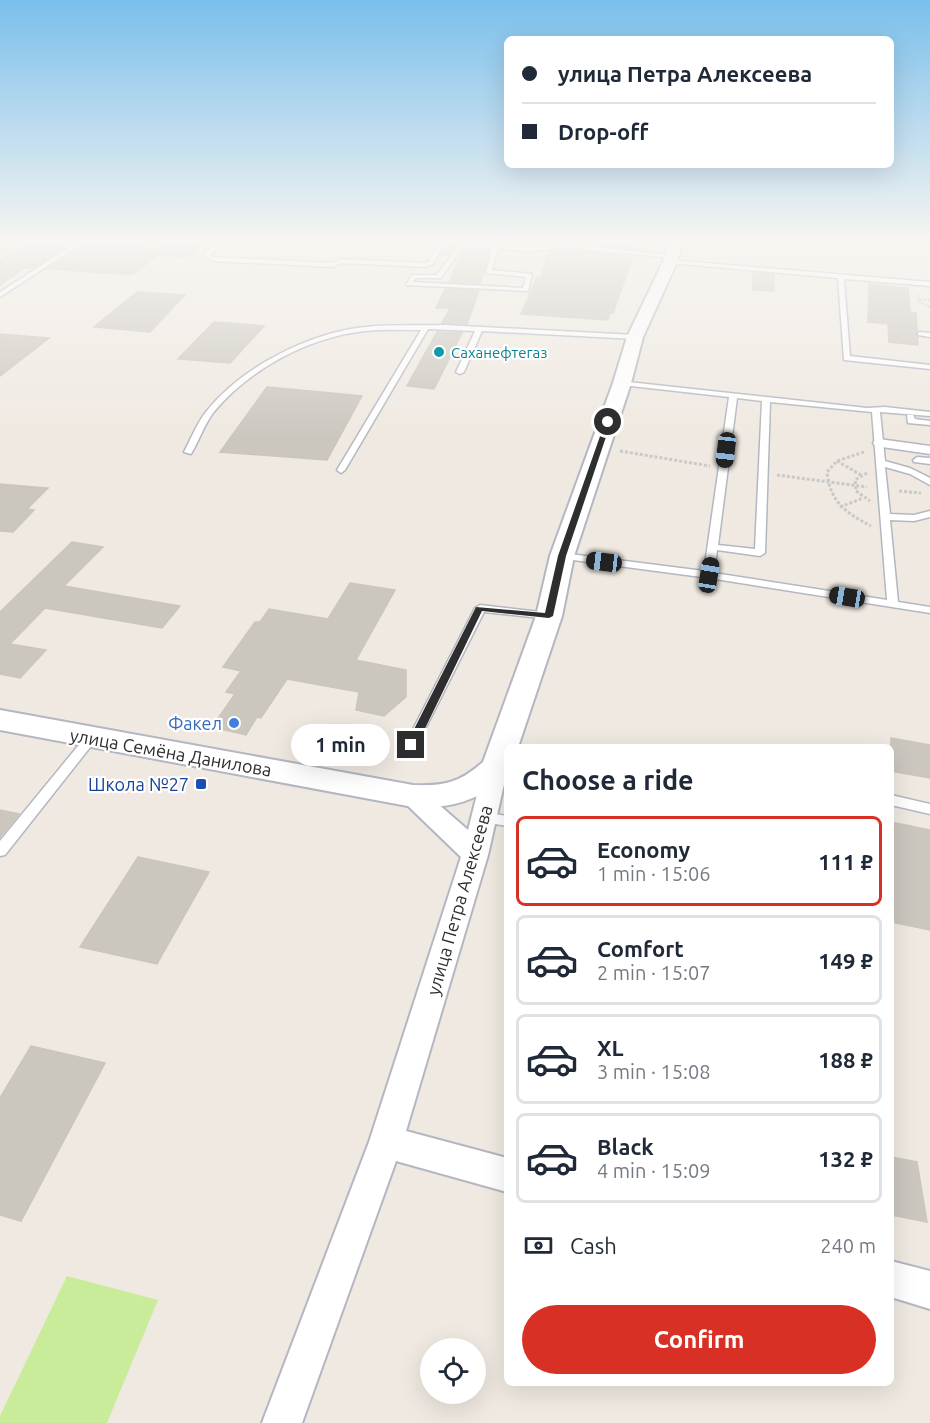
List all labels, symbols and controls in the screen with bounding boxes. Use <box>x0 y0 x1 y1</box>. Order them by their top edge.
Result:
text: улица Петра Алексеева <box>558 61 812 86</box>
text: Drop-off <box>558 119 648 144</box>
place label: Саханефтегаз <box>451 344 548 361</box>
marker: Саханефтегаз <box>432 345 446 359</box>
route start <box>594 408 621 435</box>
car <box>715 431 737 469</box>
car <box>585 551 623 573</box>
car <box>697 556 721 594</box>
car <box>828 585 866 609</box>
place label: Факел <box>168 713 222 733</box>
marker: Факел <box>227 716 241 730</box>
street label: улица Семёна Данилова <box>69 724 273 780</box>
callout: 1 min <box>291 724 390 766</box>
route end <box>397 731 424 758</box>
text: 1 min <box>315 733 366 756</box>
text: Choose a ride <box>522 765 694 795</box>
place label: Школа №27 <box>88 774 189 794</box>
marker: Школа №27 <box>194 777 208 791</box>
street label: улица Петра Алексеева <box>422 803 496 997</box>
icon: car <box>525 834 579 888</box>
text: Economy <box>597 837 690 862</box>
text: 111 ₽ <box>818 849 873 874</box>
text: 1 min · 15:06 <box>597 862 711 885</box>
icon: car <box>525 933 579 987</box>
text: Comfort <box>597 936 684 961</box>
text: 149 ₽ <box>818 948 873 973</box>
text: 2 min · 15:07 <box>597 961 711 984</box>
icon: car <box>525 1032 579 1086</box>
text: XL <box>597 1035 624 1060</box>
text: 188 ₽ <box>818 1047 873 1072</box>
text: 3 min · 15:08 <box>597 1060 711 1083</box>
icon: car <box>525 1131 579 1185</box>
text: Black <box>597 1134 654 1159</box>
text: 132 ₽ <box>818 1146 873 1171</box>
text: 4 min · 15:09 <box>597 1159 711 1182</box>
icon: cash <box>522 1229 555 1262</box>
text: Cash <box>570 1233 617 1258</box>
text: 240 m <box>820 1234 876 1257</box>
button: Confirm <box>522 1305 876 1374</box>
map controls <box>420 1338 486 1404</box>
button: locate <box>420 1338 486 1404</box>

